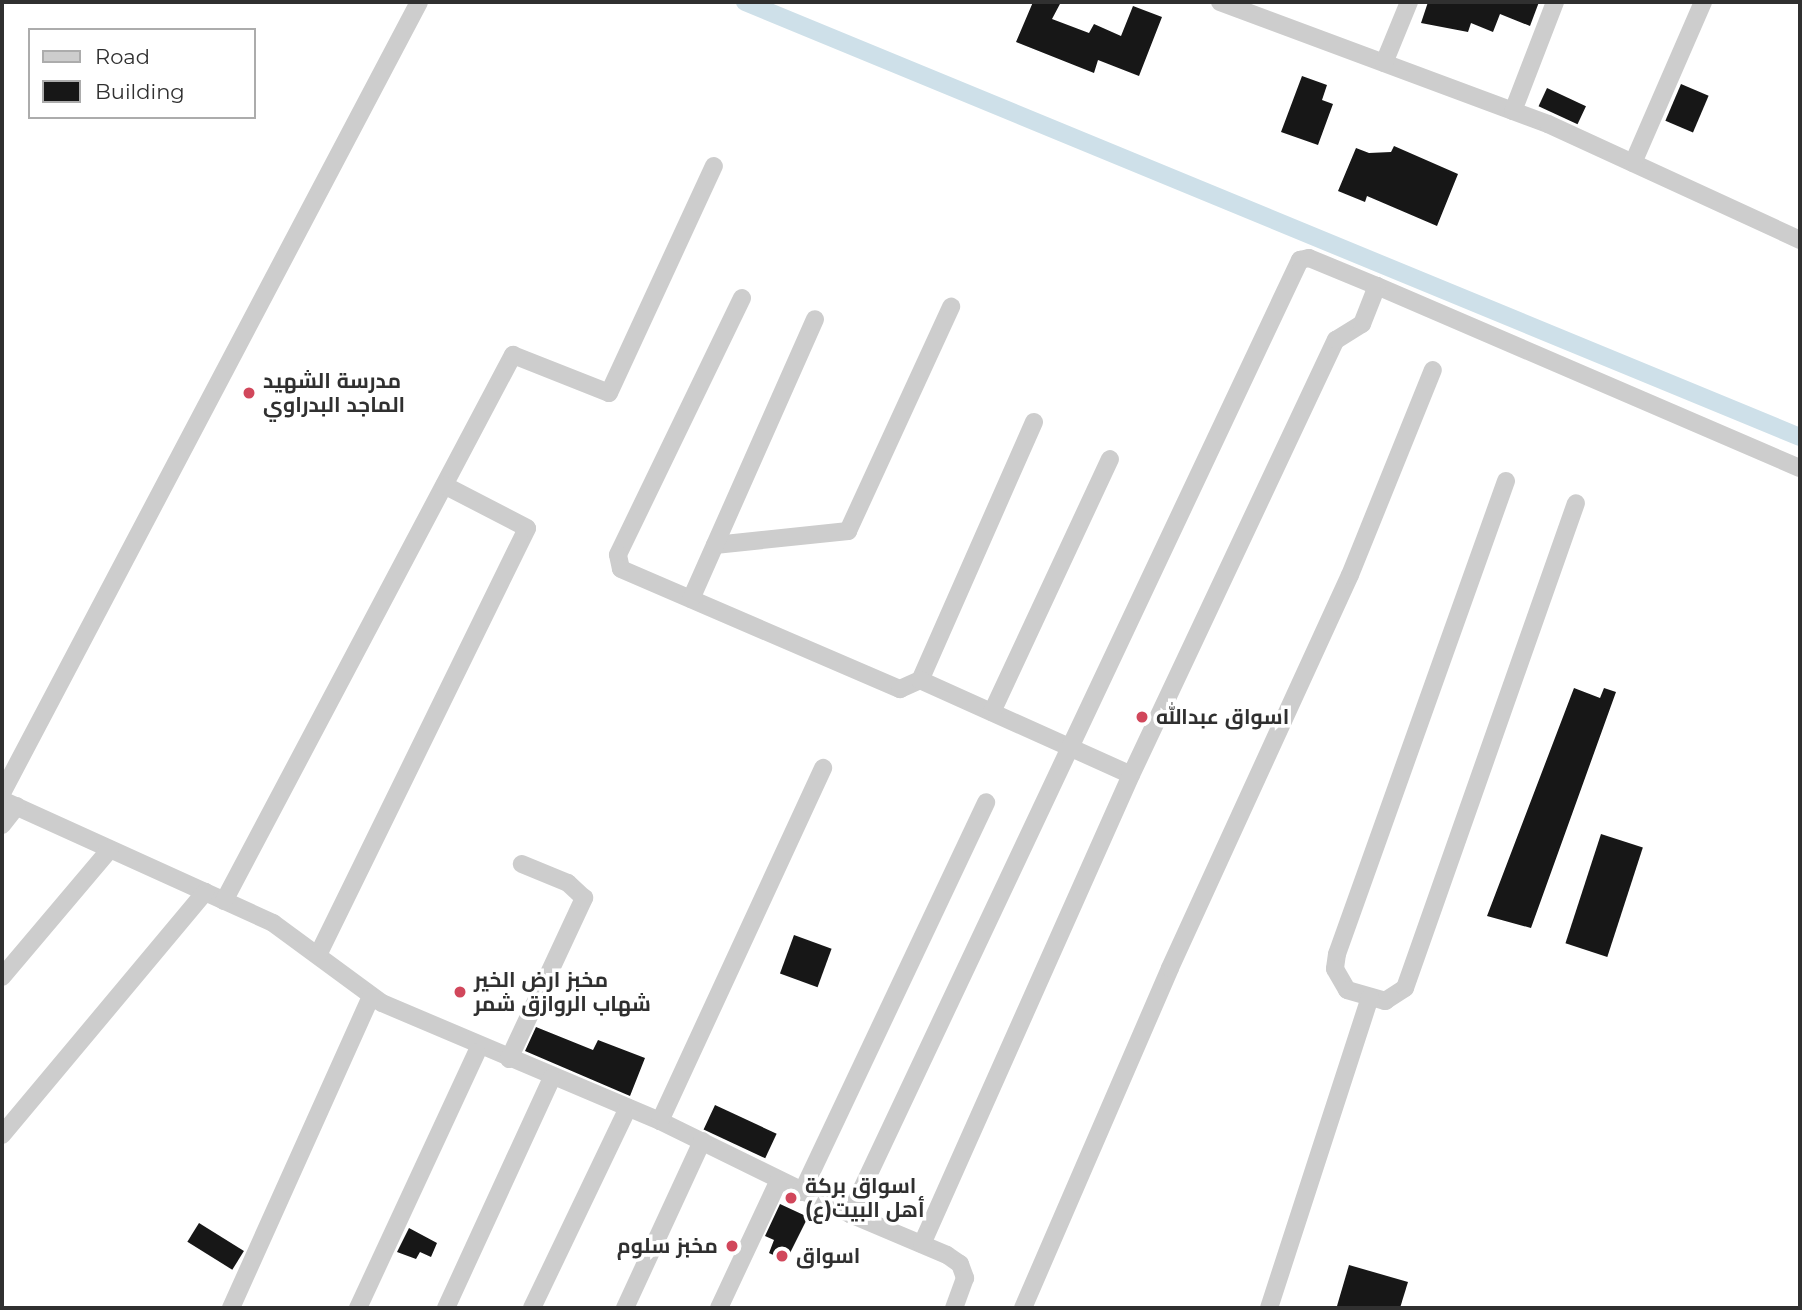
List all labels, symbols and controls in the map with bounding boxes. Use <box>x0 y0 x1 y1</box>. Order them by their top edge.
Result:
legend <box>28 28 256 119</box>
text: Road <box>95 44 150 69</box>
text: Building <box>95 79 185 104</box>
place label: مدرسة الشهيد الماجد البدراوي <box>263 368 405 418</box>
marker: مدرسة الشهيد الماجد البدراوي <box>241 385 257 401</box>
place label: اسواق عبدالله <box>1156 704 1289 730</box>
marker: اسواق عبدالله <box>1134 709 1150 725</box>
place label: مخبز ارض الخير شهاب الروازق شمر <box>474 967 651 1017</box>
marker: مخبز ارض الخير شهاب الروازق شمر <box>452 984 468 1000</box>
place label: اسواق بركة أهل البيت(ع) <box>805 1173 925 1223</box>
marker: اسواق بركة أهل البيت(ع) <box>783 1190 799 1206</box>
place label: مخبز سلوم <box>617 1233 718 1259</box>
marker: مخبز سلوم <box>724 1238 740 1254</box>
place label: اسواق <box>796 1243 860 1269</box>
marker: اسواق <box>774 1248 790 1264</box>

